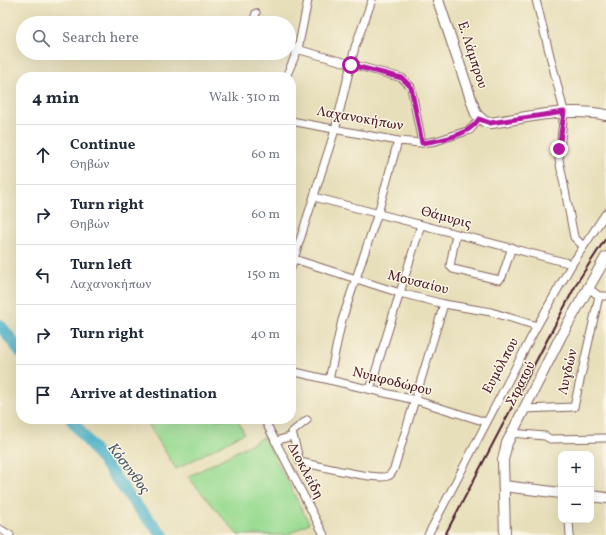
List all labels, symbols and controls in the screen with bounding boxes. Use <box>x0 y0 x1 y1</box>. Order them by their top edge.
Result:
search box <box>16 16 296 60</box>
street label: Ε. Λάμπρου <box>452 19 492 91</box>
icon: search <box>30 27 52 49</box>
text: Search here <box>62 28 139 49</box>
route start <box>342 56 360 74</box>
text: 4 min <box>32 87 79 110</box>
text: Walk · 310 m <box>209 89 280 107</box>
street label: Λαχανοκήπων <box>315 102 405 136</box>
text: Continue <box>70 135 135 156</box>
route end <box>550 140 568 158</box>
icon: ahead <box>32 144 54 166</box>
text: 60 m <box>252 146 280 164</box>
text: Θηβών <box>70 156 109 174</box>
text: Turn right <box>70 195 144 216</box>
street label: Θάμυρις <box>419 202 473 234</box>
icon: right <box>32 204 54 226</box>
text: 60 m <box>252 206 280 224</box>
text: Θηβών <box>70 216 109 234</box>
text: Turn left <box>70 255 132 276</box>
icon: left <box>32 264 54 286</box>
text: 150 m <box>247 266 280 284</box>
street label: Μουσαίου <box>386 266 451 300</box>
text: Λαχανοκήπων <box>70 276 151 294</box>
icon: right <box>32 324 54 346</box>
text: Turn right <box>70 324 144 345</box>
text: 40 m <box>251 326 280 344</box>
street label: Ευμόλπου <box>478 335 524 397</box>
street label: Λυγδών <box>554 347 583 397</box>
street label: Στρατού <box>502 358 541 410</box>
street label: Νυμφοδώρου <box>350 363 434 401</box>
icon: arrive <box>32 384 54 406</box>
text: Arrive at destination <box>70 384 217 405</box>
water label: Κόσυνθος <box>102 439 154 499</box>
street label: Διοκλείδη <box>282 439 328 503</box>
map controls <box>558 451 594 523</box>
button: + <box>558 451 594 487</box>
button: − <box>558 487 594 523</box>

